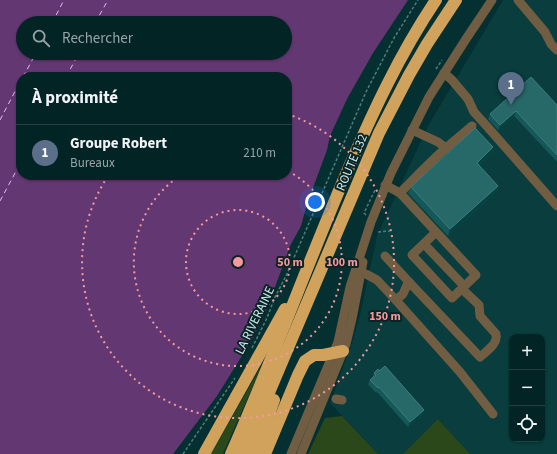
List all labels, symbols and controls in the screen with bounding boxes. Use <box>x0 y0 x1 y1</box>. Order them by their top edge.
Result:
search box <box>16 16 292 60</box>
icon: search <box>30 27 52 49</box>
text: Rechercher <box>62 28 133 49</box>
pin: 1 <box>498 72 524 105</box>
text: À proximité <box>32 86 118 110</box>
street label: ROUTE 132 <box>332 131 372 194</box>
text: Groupe Robert <box>70 133 167 154</box>
text: 1 <box>42 144 48 162</box>
text: 210 m <box>243 144 276 162</box>
text: Bureaux <box>70 154 115 172</box>
your location <box>305 192 325 212</box>
text: 50 m <box>277 254 303 271</box>
text: 100 m <box>326 254 358 271</box>
centre of rings <box>231 255 245 269</box>
street label: LA RIVERAINE <box>231 283 279 357</box>
text: 150 m <box>369 308 401 325</box>
map controls <box>509 334 545 442</box>
button: + <box>509 334 545 370</box>
button: − <box>509 370 545 406</box>
button: locate <box>509 406 545 442</box>

